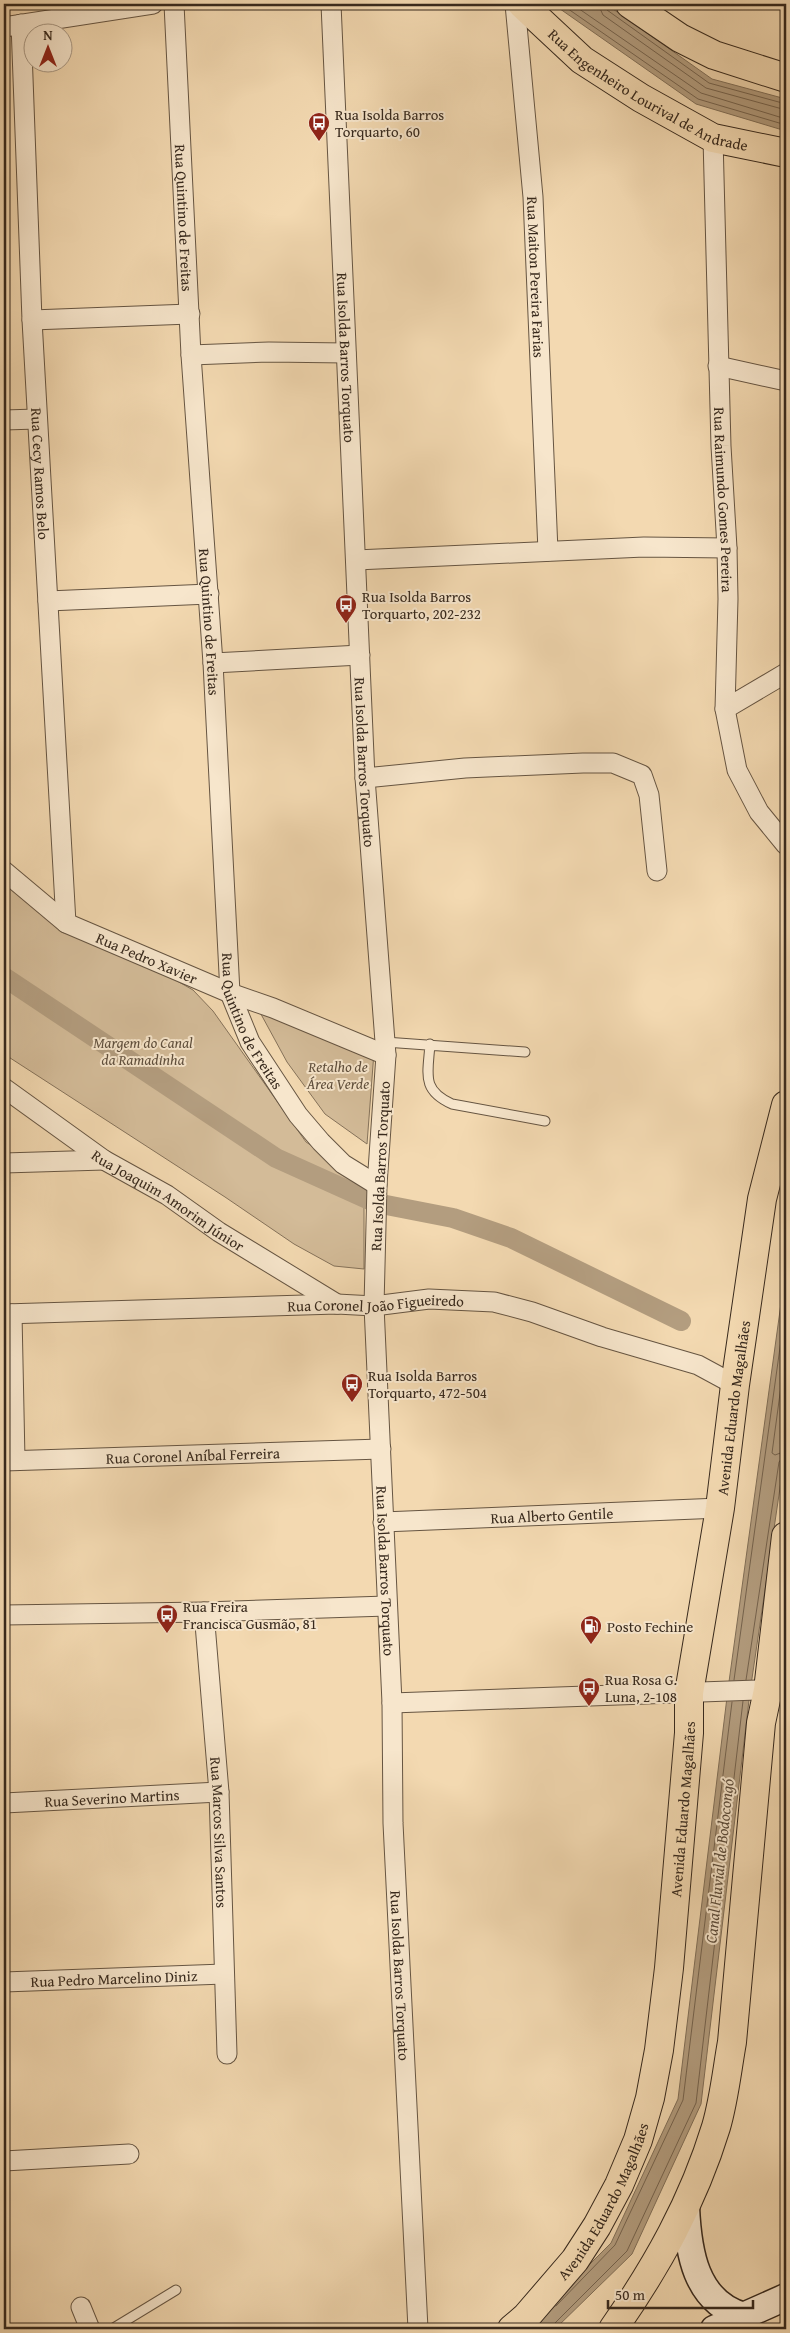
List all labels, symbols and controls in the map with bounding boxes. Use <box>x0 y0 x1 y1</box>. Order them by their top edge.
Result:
north arrow <box>22 22 72 72</box>
street label: Rua Engenheiro Lourival de Andrade <box>544 24 750 155</box>
text: N <box>43 25 53 45</box>
place label: Rua Isolda Barros Torquarto, 60 <box>335 104 444 142</box>
bus stop icon: Rua Isolda Barros Torquarto, 60 <box>307 111 331 142</box>
street label: Rua Quintino de Freitas <box>170 144 198 292</box>
street label: Rua Maiton Pereira Farias <box>522 196 550 358</box>
street label: Rua Isolda Barros Torquato <box>332 272 361 444</box>
street label: Rua Cecy Ramos Belo <box>26 407 55 540</box>
street label: Rua Raimundo Gomes Pereira <box>709 407 738 593</box>
street label: Rua Quintino de Freitas <box>194 548 225 696</box>
place label: Rua Isolda Barros Torquarto, 202-232 <box>362 586 481 624</box>
bus stop icon: Rua Isolda Barros Torquarto, 202-232 <box>334 593 358 624</box>
street label: Rua Isolda Barros Torquato <box>350 677 381 848</box>
street label: Rua Pedro Xavier <box>93 927 201 989</box>
street label: Rua Quintino de Freitas <box>217 952 289 1093</box>
park label: Margem do Canal da Ramadinha <box>93 1032 193 1070</box>
park label: Retalho de Área Verde <box>306 1056 369 1094</box>
street label: Rua Isolda Barros Torquato <box>365 1080 395 1251</box>
street label: Rua Joaquim Amorim Júnior <box>88 1144 249 1256</box>
street label: Rua Coronel João Figueiredo <box>287 1288 465 1317</box>
street label: Avenida Eduardo Magalhães <box>711 1319 755 1497</box>
place label: Rua Isolda Barros Torquarto, 472-504 <box>368 1365 487 1403</box>
bus stop icon: Rua Isolda Barros Torquarto, 472-504 <box>340 1372 364 1403</box>
street label: Rua Coronel Aníbal Ferreira <box>106 1442 280 1468</box>
street label: Rua Isolda Barros Torquato <box>372 1485 400 1657</box>
street label: Rua Alberto Gentile <box>490 1502 614 1528</box>
place label: Rua Freira Francisca Gusmão, 81 <box>183 1596 317 1634</box>
bus stop icon: Rua Freira Francisca Gusmão, 81 <box>155 1603 179 1634</box>
fuel station icon: Posto Fechine <box>579 1614 603 1645</box>
place label: Posto Fechine <box>607 1616 693 1637</box>
place label: Rua Rosa G. Luna, 2-108 <box>605 1669 677 1707</box>
bus stop icon: Rua Rosa G. Luna, 2-108 <box>577 1676 601 1707</box>
street label: Avenida Eduardo Magalhães <box>665 1721 700 1898</box>
street label: Rua Marcos Silva Santos <box>206 1756 233 1908</box>
water label: Canal Fluvial de Bodocongó <box>698 1777 740 1944</box>
street label: Rua Severino Martins <box>44 1784 180 1811</box>
street label: Rua Isolda Barros Torquato <box>386 1890 415 2061</box>
street label: Rua Pedro Marcelino Diniz <box>30 1964 198 1992</box>
street label: Avenida Eduardo Magalhães <box>552 2120 653 2284</box>
scale bar <box>608 2278 752 2310</box>
text: 50 m <box>615 2284 646 2305</box>

